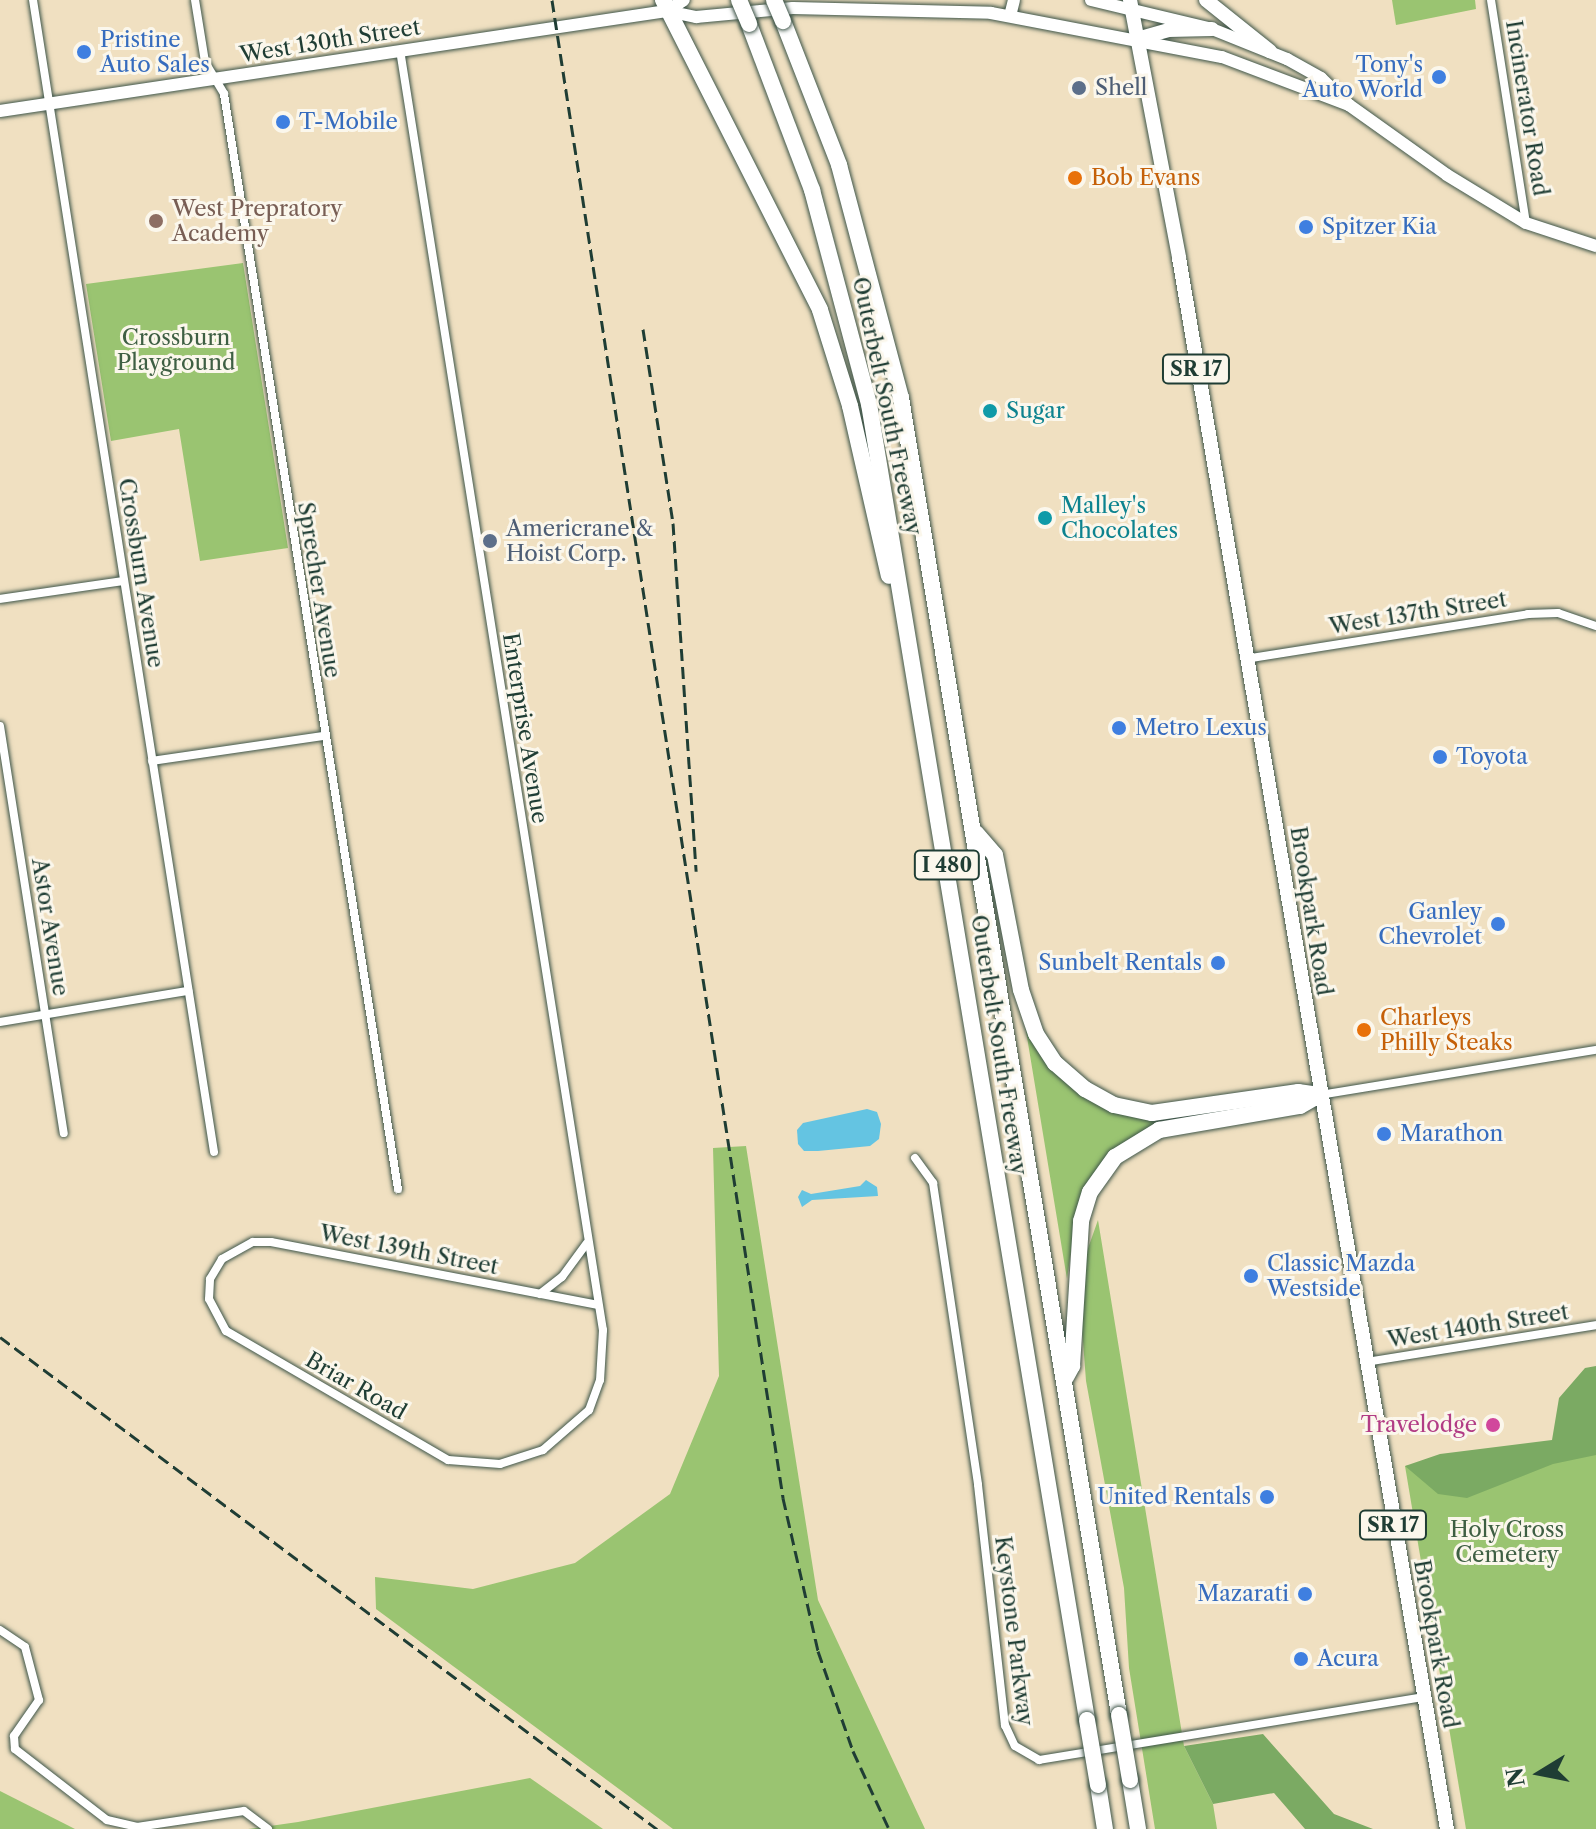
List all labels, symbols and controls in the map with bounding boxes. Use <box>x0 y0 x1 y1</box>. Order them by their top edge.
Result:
street label: West 130th Street <box>238 14 422 68</box>
street label: Incinerator Road <box>1500 18 1554 198</box>
place label: Pristine Auto Sales <box>100 26 210 78</box>
marker: Pristine Auto Sales <box>75 43 93 61</box>
place label: Tony's Auto World <box>1301 51 1423 102</box>
marker: Tony's Auto World <box>1430 68 1448 86</box>
place label: Shell <box>1095 75 1147 101</box>
marker: Shell <box>1070 79 1088 97</box>
place label: T-Mobile <box>299 109 398 135</box>
marker: T-Mobile <box>274 113 292 131</box>
place label: Bob Evans <box>1091 165 1200 191</box>
marker: Bob Evans <box>1066 169 1084 187</box>
place label: West Prepratory Academy <box>172 195 343 246</box>
marker: West Prepratory Academy <box>147 212 165 230</box>
place label: Spitzer Kia <box>1322 214 1437 240</box>
marker: Spitzer Kia <box>1297 218 1315 236</box>
street label: Outerbelt South Freeway <box>847 275 927 537</box>
park label: Crossburn Playground <box>117 324 235 376</box>
road number: SR 17 <box>1160 353 1232 385</box>
place label: Sugar <box>1006 398 1065 424</box>
marker: Sugar <box>981 402 999 420</box>
street label: Crossburn Avenue <box>113 476 169 670</box>
place label: Malley's Chocolates <box>1061 492 1178 544</box>
street label: Sprecher Avenue <box>292 500 346 680</box>
marker: Malley's Chocolates <box>1036 509 1054 527</box>
place label: Americrane & Hoist Corp. <box>506 515 653 566</box>
marker: Americrane & Hoist Corp. <box>481 532 499 550</box>
street label: West 137th Street <box>1327 586 1509 640</box>
street label: Enterprise Avenue <box>497 630 553 826</box>
place label: Metro Lexus <box>1135 715 1267 741</box>
marker: Metro Lexus <box>1110 719 1128 737</box>
place label: Toyota <box>1456 744 1528 770</box>
marker: Toyota <box>1431 748 1449 766</box>
street label: Brookpark Road <box>1285 824 1337 998</box>
road number: I 480 <box>913 849 981 881</box>
street label: Astor Avenue <box>26 856 74 998</box>
place label: Ganley Chevrolet <box>1378 898 1482 950</box>
street label: Outerbelt South Freeway <box>965 913 1033 1177</box>
marker: Ganley Chevrolet <box>1489 915 1507 933</box>
place label: Sunbelt Rentals <box>1038 950 1202 976</box>
marker: Sunbelt Rentals <box>1209 954 1227 972</box>
place label: Charleys Philly Steaks <box>1380 1004 1513 1056</box>
marker: Charleys Philly Steaks <box>1355 1021 1373 1039</box>
place label: Marathon <box>1400 1121 1503 1147</box>
marker: Marathon <box>1375 1125 1393 1143</box>
street label: West 139th Street <box>317 1220 501 1280</box>
place label: Classic Mazda Westside <box>1267 1250 1415 1302</box>
marker: Classic Mazda Westside <box>1242 1267 1260 1285</box>
street label: West 140th Street <box>1385 1299 1571 1353</box>
street label: Briar Road <box>301 1346 411 1426</box>
place label: Travelodge <box>1361 1412 1477 1438</box>
marker: Travelodge <box>1484 1416 1502 1434</box>
place label: United Rentals <box>1097 1484 1251 1510</box>
marker: United Rentals <box>1258 1488 1276 1506</box>
road number: SR 17 <box>1357 1509 1429 1541</box>
park label: Holy Cross Cemetery <box>1450 1516 1564 1568</box>
street label: Keystone Parkway <box>989 1535 1039 1727</box>
street label: Brookpark Road <box>1408 1557 1464 1731</box>
place label: Mazarati <box>1197 1581 1289 1607</box>
marker: Mazarati <box>1296 1585 1314 1603</box>
place label: Acura <box>1317 1646 1379 1672</box>
marker: Acura <box>1292 1650 1310 1668</box>
north arrow <box>1500 1733 1580 1813</box>
text: N <box>1501 1765 1531 1789</box>

